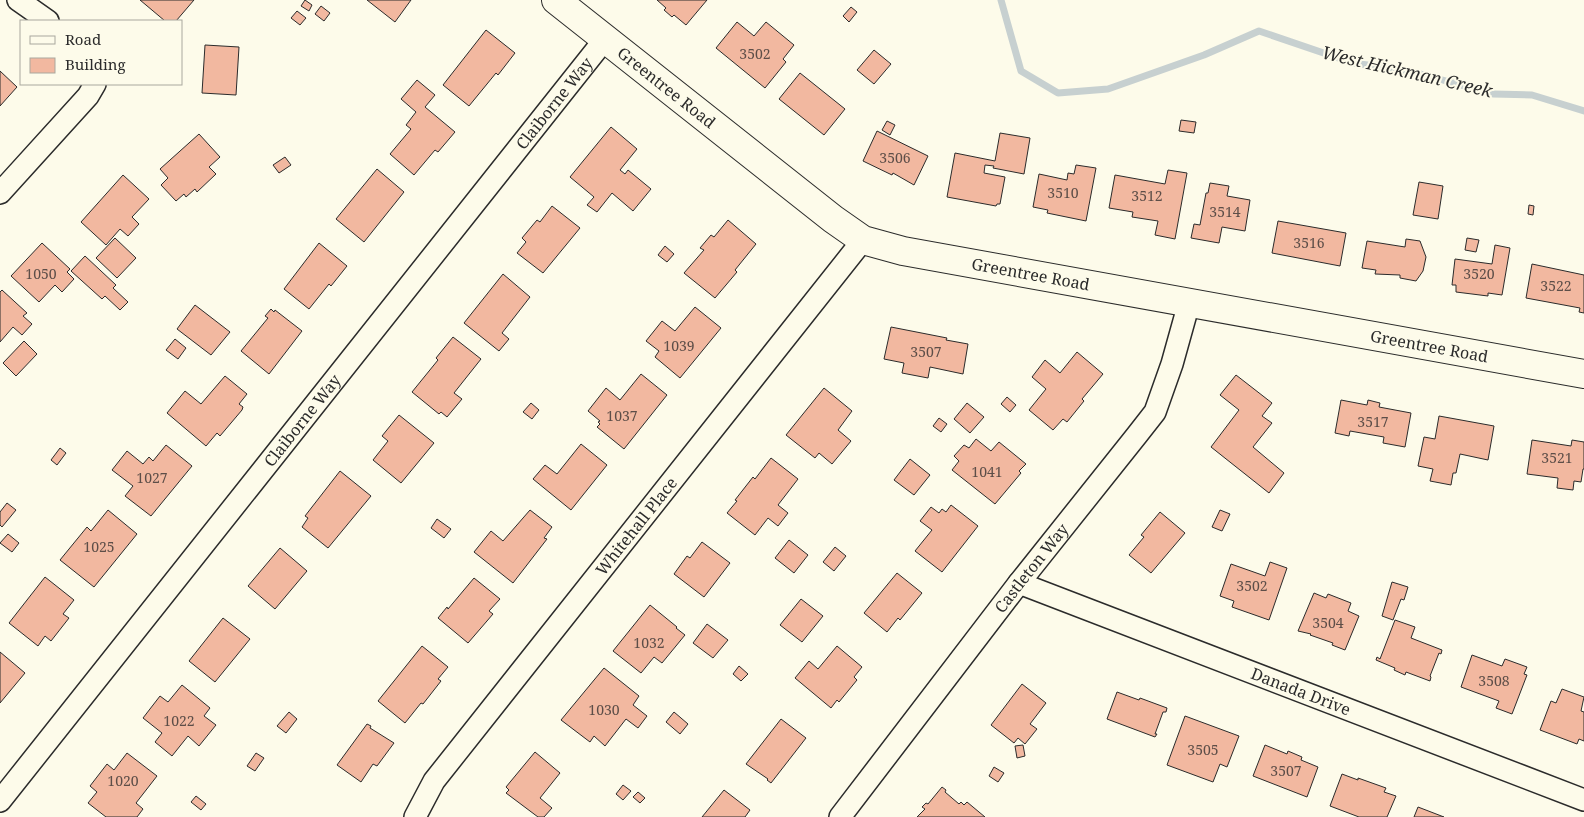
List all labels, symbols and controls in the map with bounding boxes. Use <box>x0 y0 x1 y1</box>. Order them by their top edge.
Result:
legend <box>20 20 182 85</box>
text: Road <box>65 29 101 49</box>
water label: West Hickman Creek <box>1320 40 1496 102</box>
street label: Greentree Road <box>613 42 720 133</box>
house number: 3502 <box>739 44 771 63</box>
street label: Claiborne Way <box>511 52 598 154</box>
text: Building <box>65 54 126 74</box>
house number: 3506 <box>879 148 911 167</box>
house number: 3510 <box>1047 183 1079 202</box>
house number: 3512 <box>1131 186 1163 205</box>
house number: 3514 <box>1209 202 1241 221</box>
house number: 3516 <box>1293 233 1325 252</box>
street label: Greentree Road <box>970 253 1092 296</box>
house number: 1050 <box>25 264 57 283</box>
house number: 3520 <box>1463 264 1495 283</box>
house number: 3522 <box>1540 276 1572 295</box>
street label: Greentree Road <box>1369 325 1490 368</box>
house number: 1039 <box>663 336 695 355</box>
house number: 3507 <box>910 342 942 361</box>
street label: Claiborne Way <box>259 369 346 471</box>
house number: 1037 <box>606 406 638 425</box>
house number: 3517 <box>1357 412 1389 431</box>
house number: 3521 <box>1541 448 1573 467</box>
house number: 1041 <box>971 462 1003 481</box>
house number: 1027 <box>136 468 168 487</box>
street label: Whitehall Place <box>590 472 682 580</box>
street label: Castleton Way <box>989 518 1074 617</box>
house number: 1025 <box>83 537 115 556</box>
house number: 3502 <box>1236 576 1268 595</box>
house number: 3504 <box>1312 613 1344 632</box>
house number: 1032 <box>633 633 665 652</box>
street label: Danada Drive <box>1248 662 1354 720</box>
house number: 3508 <box>1478 671 1510 690</box>
house number: 1030 <box>588 700 620 719</box>
house number: 1022 <box>163 711 195 730</box>
house number: 3505 <box>1187 740 1219 759</box>
house number: 3507 <box>1270 761 1302 780</box>
house number: 1020 <box>107 771 139 790</box>

